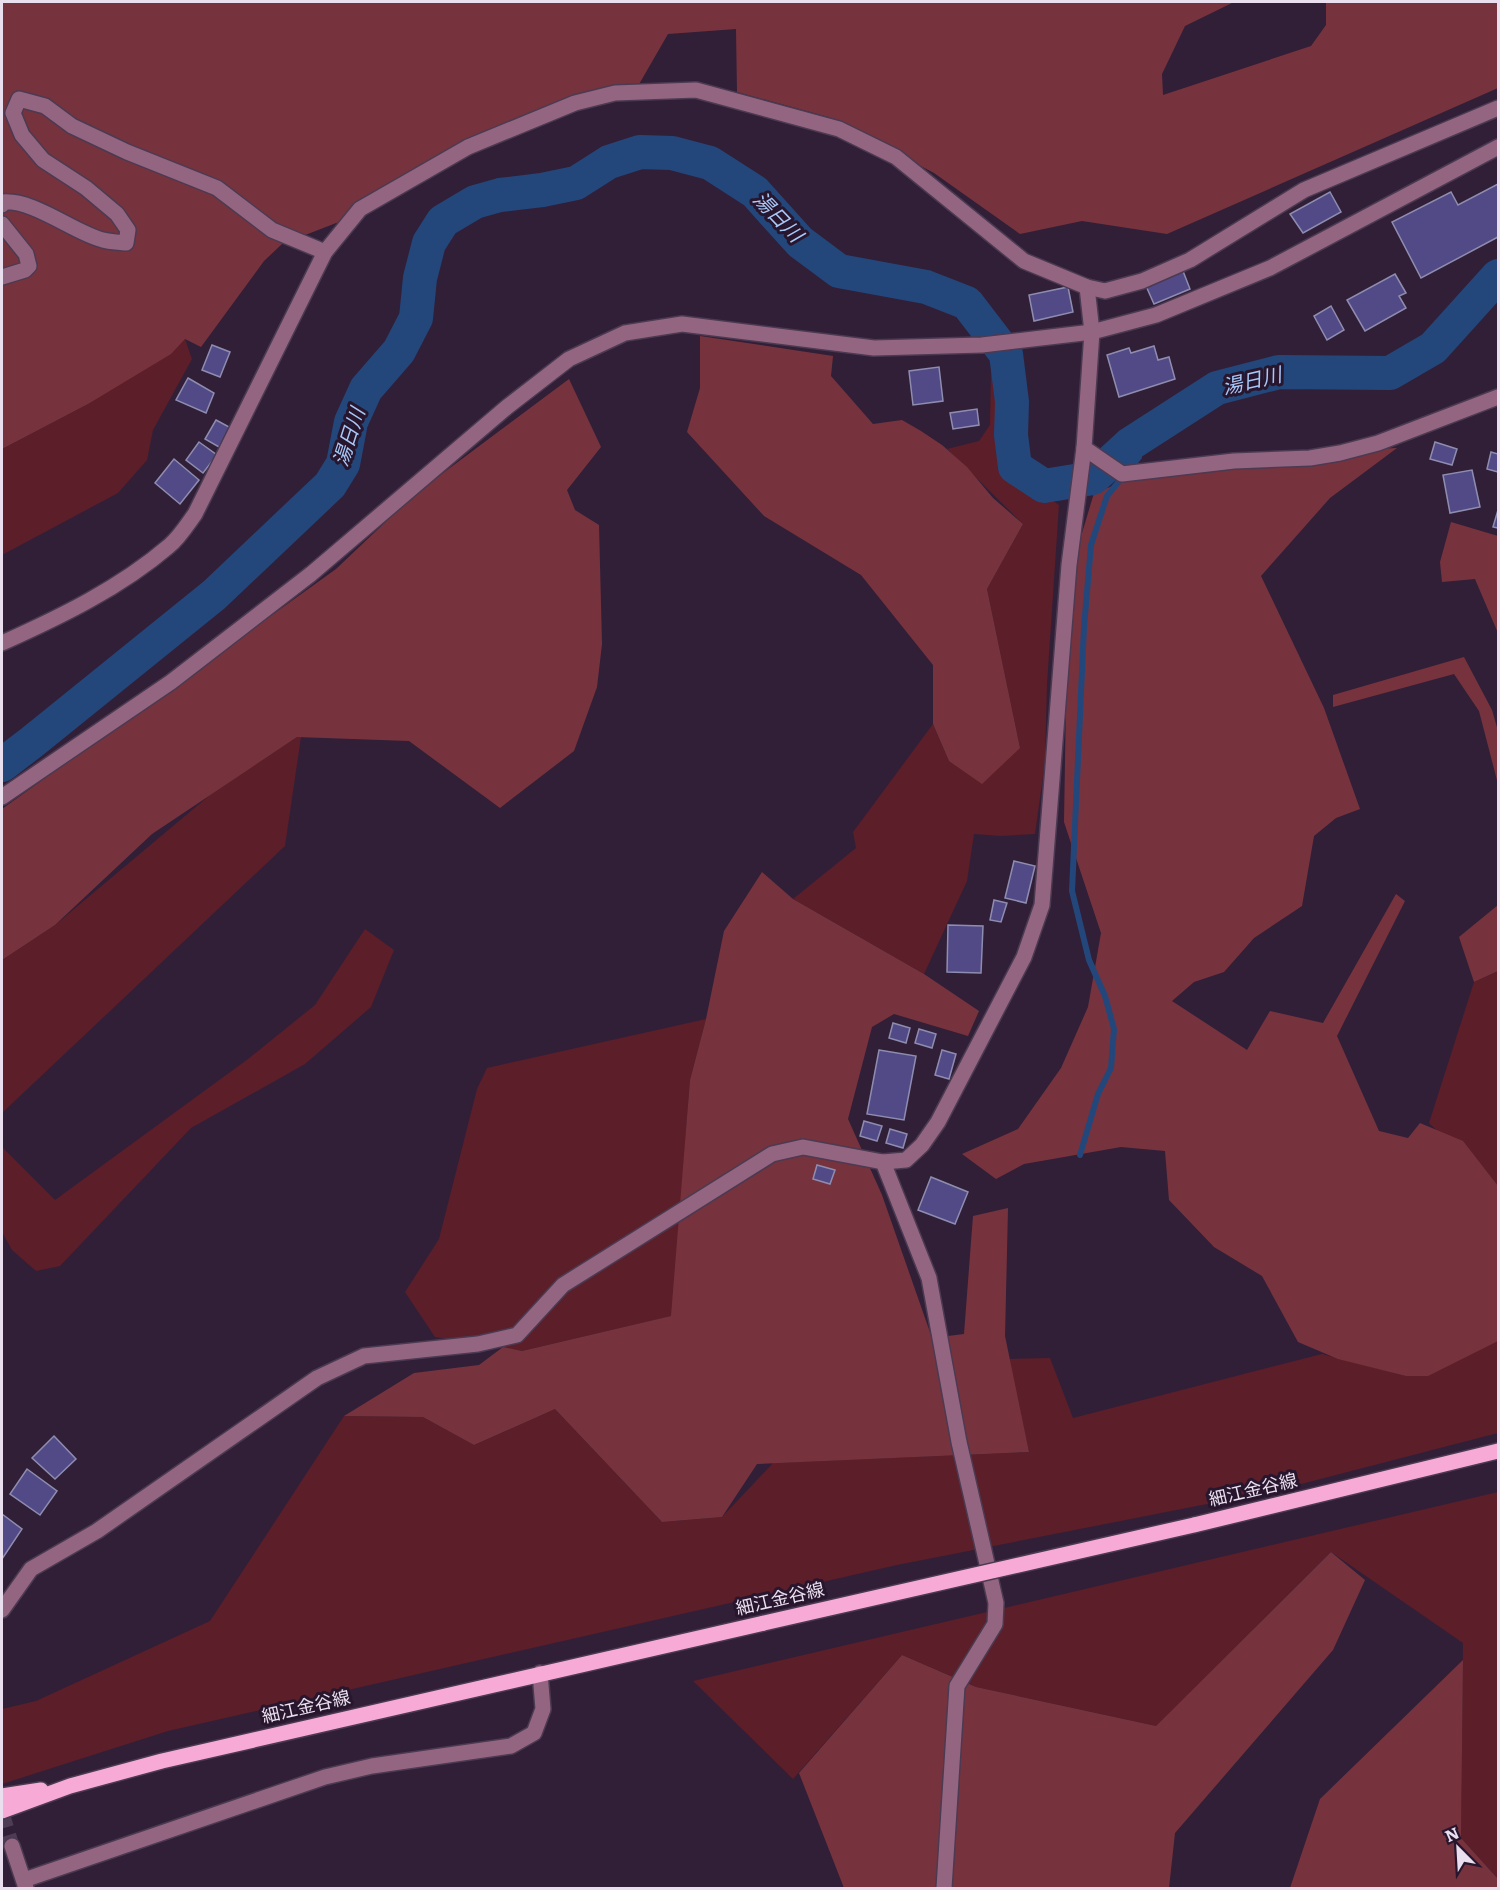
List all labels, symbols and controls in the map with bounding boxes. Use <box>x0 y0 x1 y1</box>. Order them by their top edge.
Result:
water label: 湯日川 <box>748 184 812 249</box>
water label: 湯日川 <box>1219 357 1286 400</box>
water label: 湯日川 <box>324 401 371 470</box>
street label: 細江金谷線 <box>1206 1465 1300 1512</box>
street label: 細江金谷線 <box>733 1574 827 1621</box>
street label: 細江金谷線 <box>259 1682 353 1729</box>
north arrow <box>1428 1818 1488 1878</box>
text: N <box>1440 1820 1463 1847</box>

